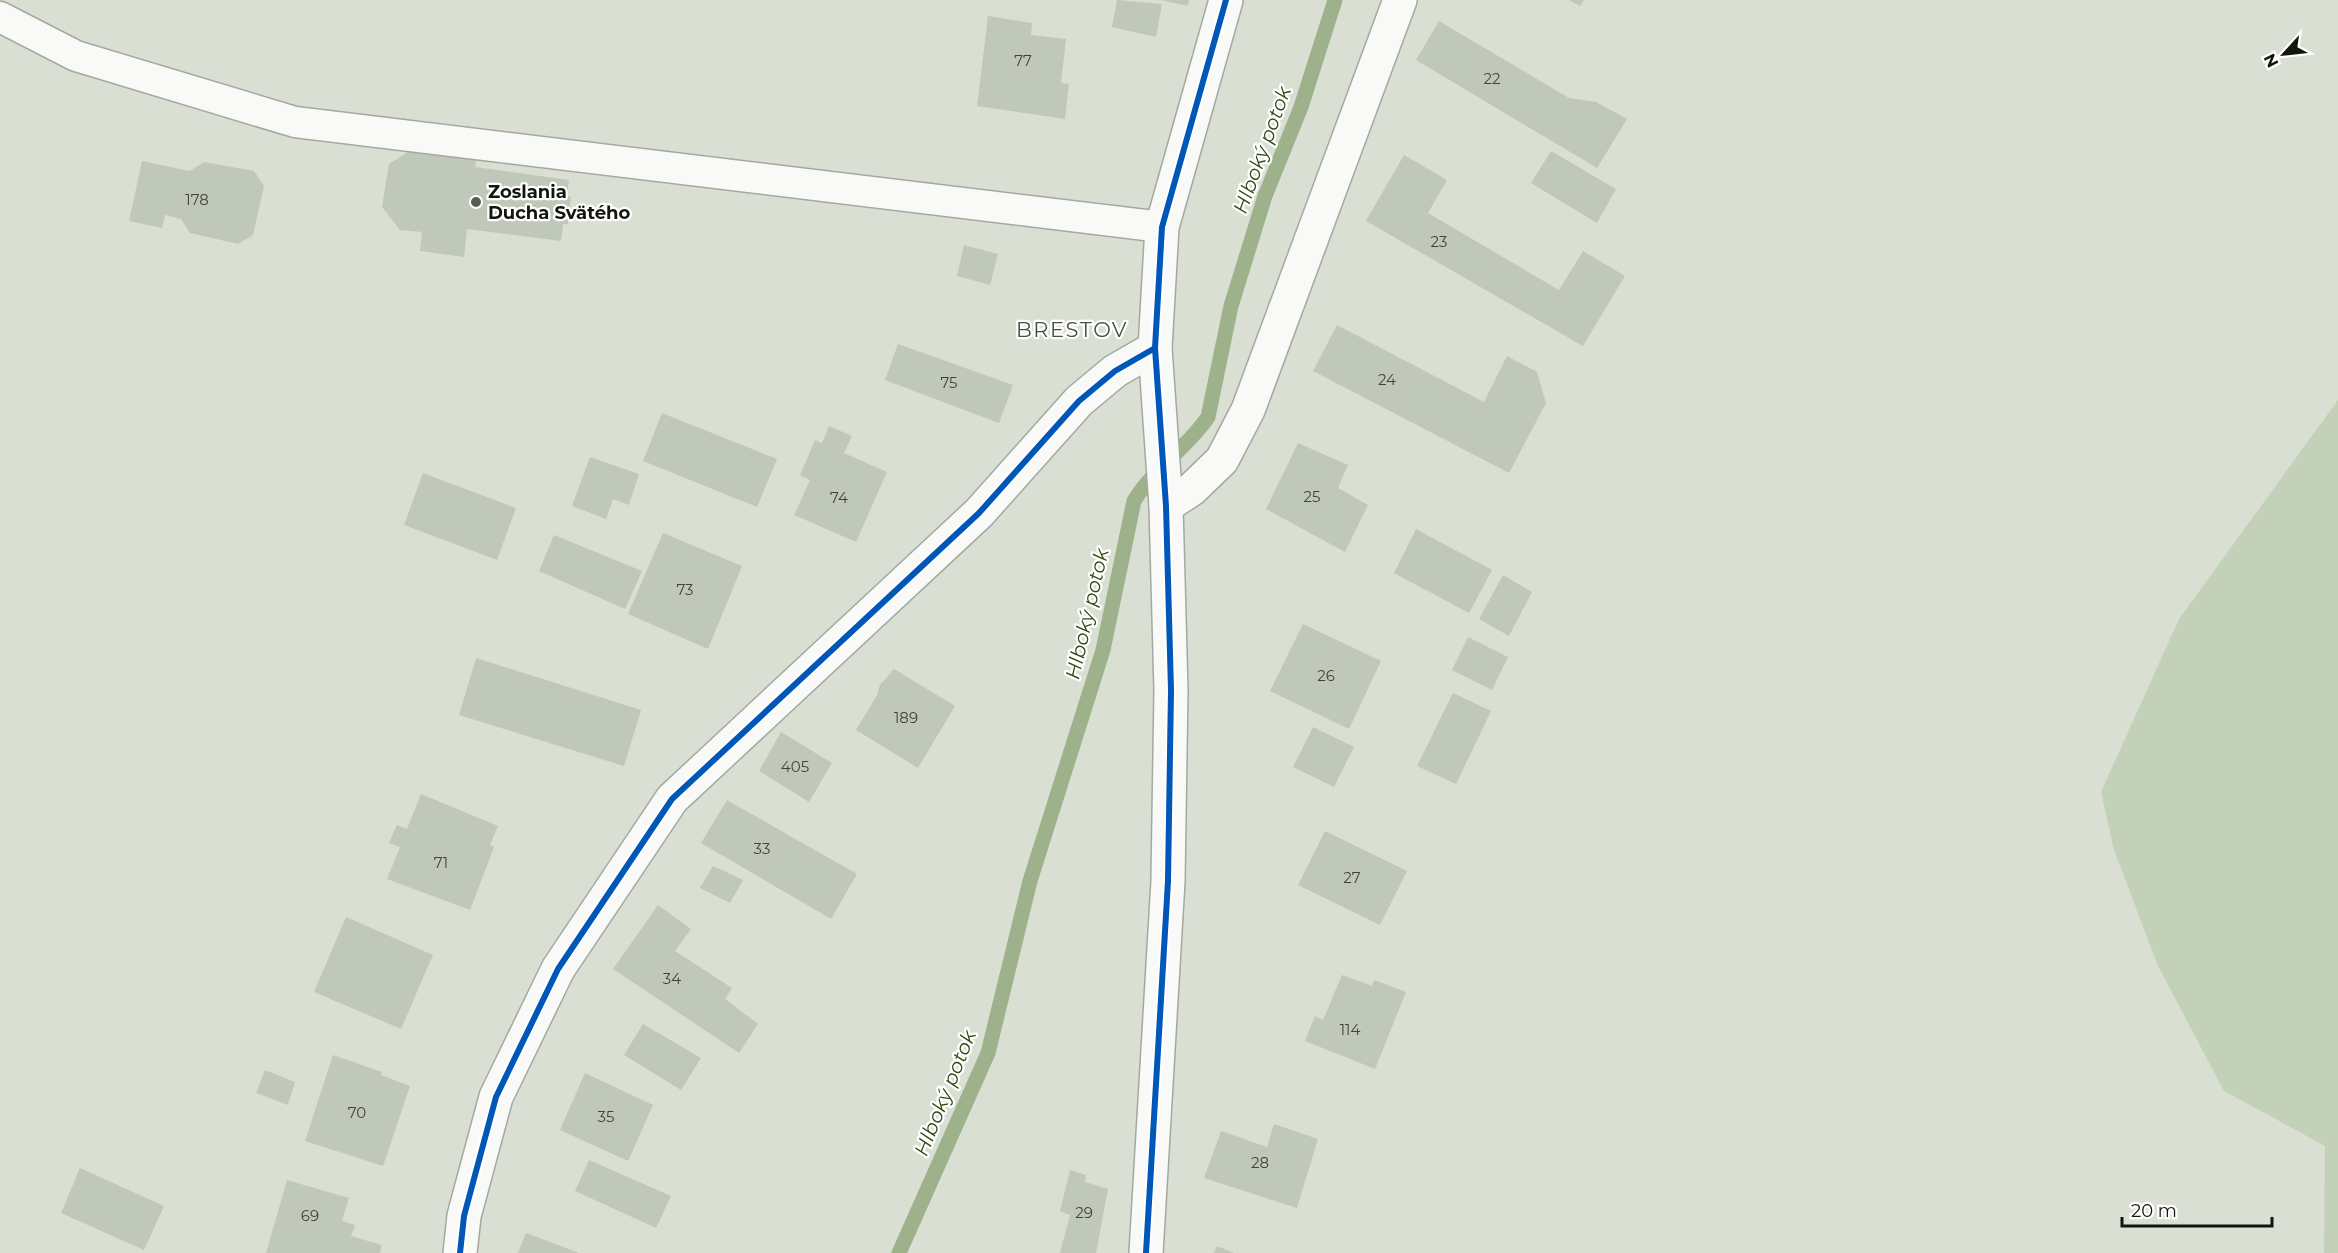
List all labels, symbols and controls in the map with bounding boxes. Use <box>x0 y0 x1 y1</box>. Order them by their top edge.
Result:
north arrow <box>2254 24 2314 84</box>
house number: 77 <box>1014 51 1032 70</box>
text: N <box>2260 51 2282 71</box>
house number: 22 <box>1483 69 1501 88</box>
water label: Hlboký potok <box>1228 82 1296 217</box>
place label: Zoslania Ducha Svätého <box>488 181 631 224</box>
house number: 178 <box>185 190 209 209</box>
marker: Zoslania Ducha Svätého <box>469 195 483 209</box>
house number: 23 <box>1431 232 1447 251</box>
district label: BRESTOV <box>1016 317 1128 342</box>
house number: 24 <box>1378 370 1396 389</box>
house number: 75 <box>940 373 958 392</box>
house number: 25 <box>1303 487 1321 506</box>
house number: 74 <box>830 488 848 507</box>
water label: Hlboký potok <box>1060 545 1114 682</box>
house number: 73 <box>676 580 694 599</box>
house number: 26 <box>1317 666 1335 685</box>
house number: 189 <box>894 708 918 727</box>
house number: 405 <box>781 757 809 776</box>
house number: 33 <box>754 839 770 858</box>
house number: 71 <box>434 853 448 872</box>
house number: 27 <box>1343 868 1361 887</box>
house number: 34 <box>663 969 681 988</box>
house number: 114 <box>1340 1020 1360 1039</box>
water label: Hlboký potok <box>909 1026 982 1159</box>
house number: 70 <box>348 1103 366 1122</box>
house number: 35 <box>598 1107 614 1126</box>
house number: 28 <box>1251 1153 1269 1172</box>
scale bar <box>2122 1190 2272 1228</box>
text: 20 m <box>2131 1200 2177 1222</box>
house number: 29 <box>1075 1203 1093 1222</box>
house number: 69 <box>301 1206 319 1225</box>

